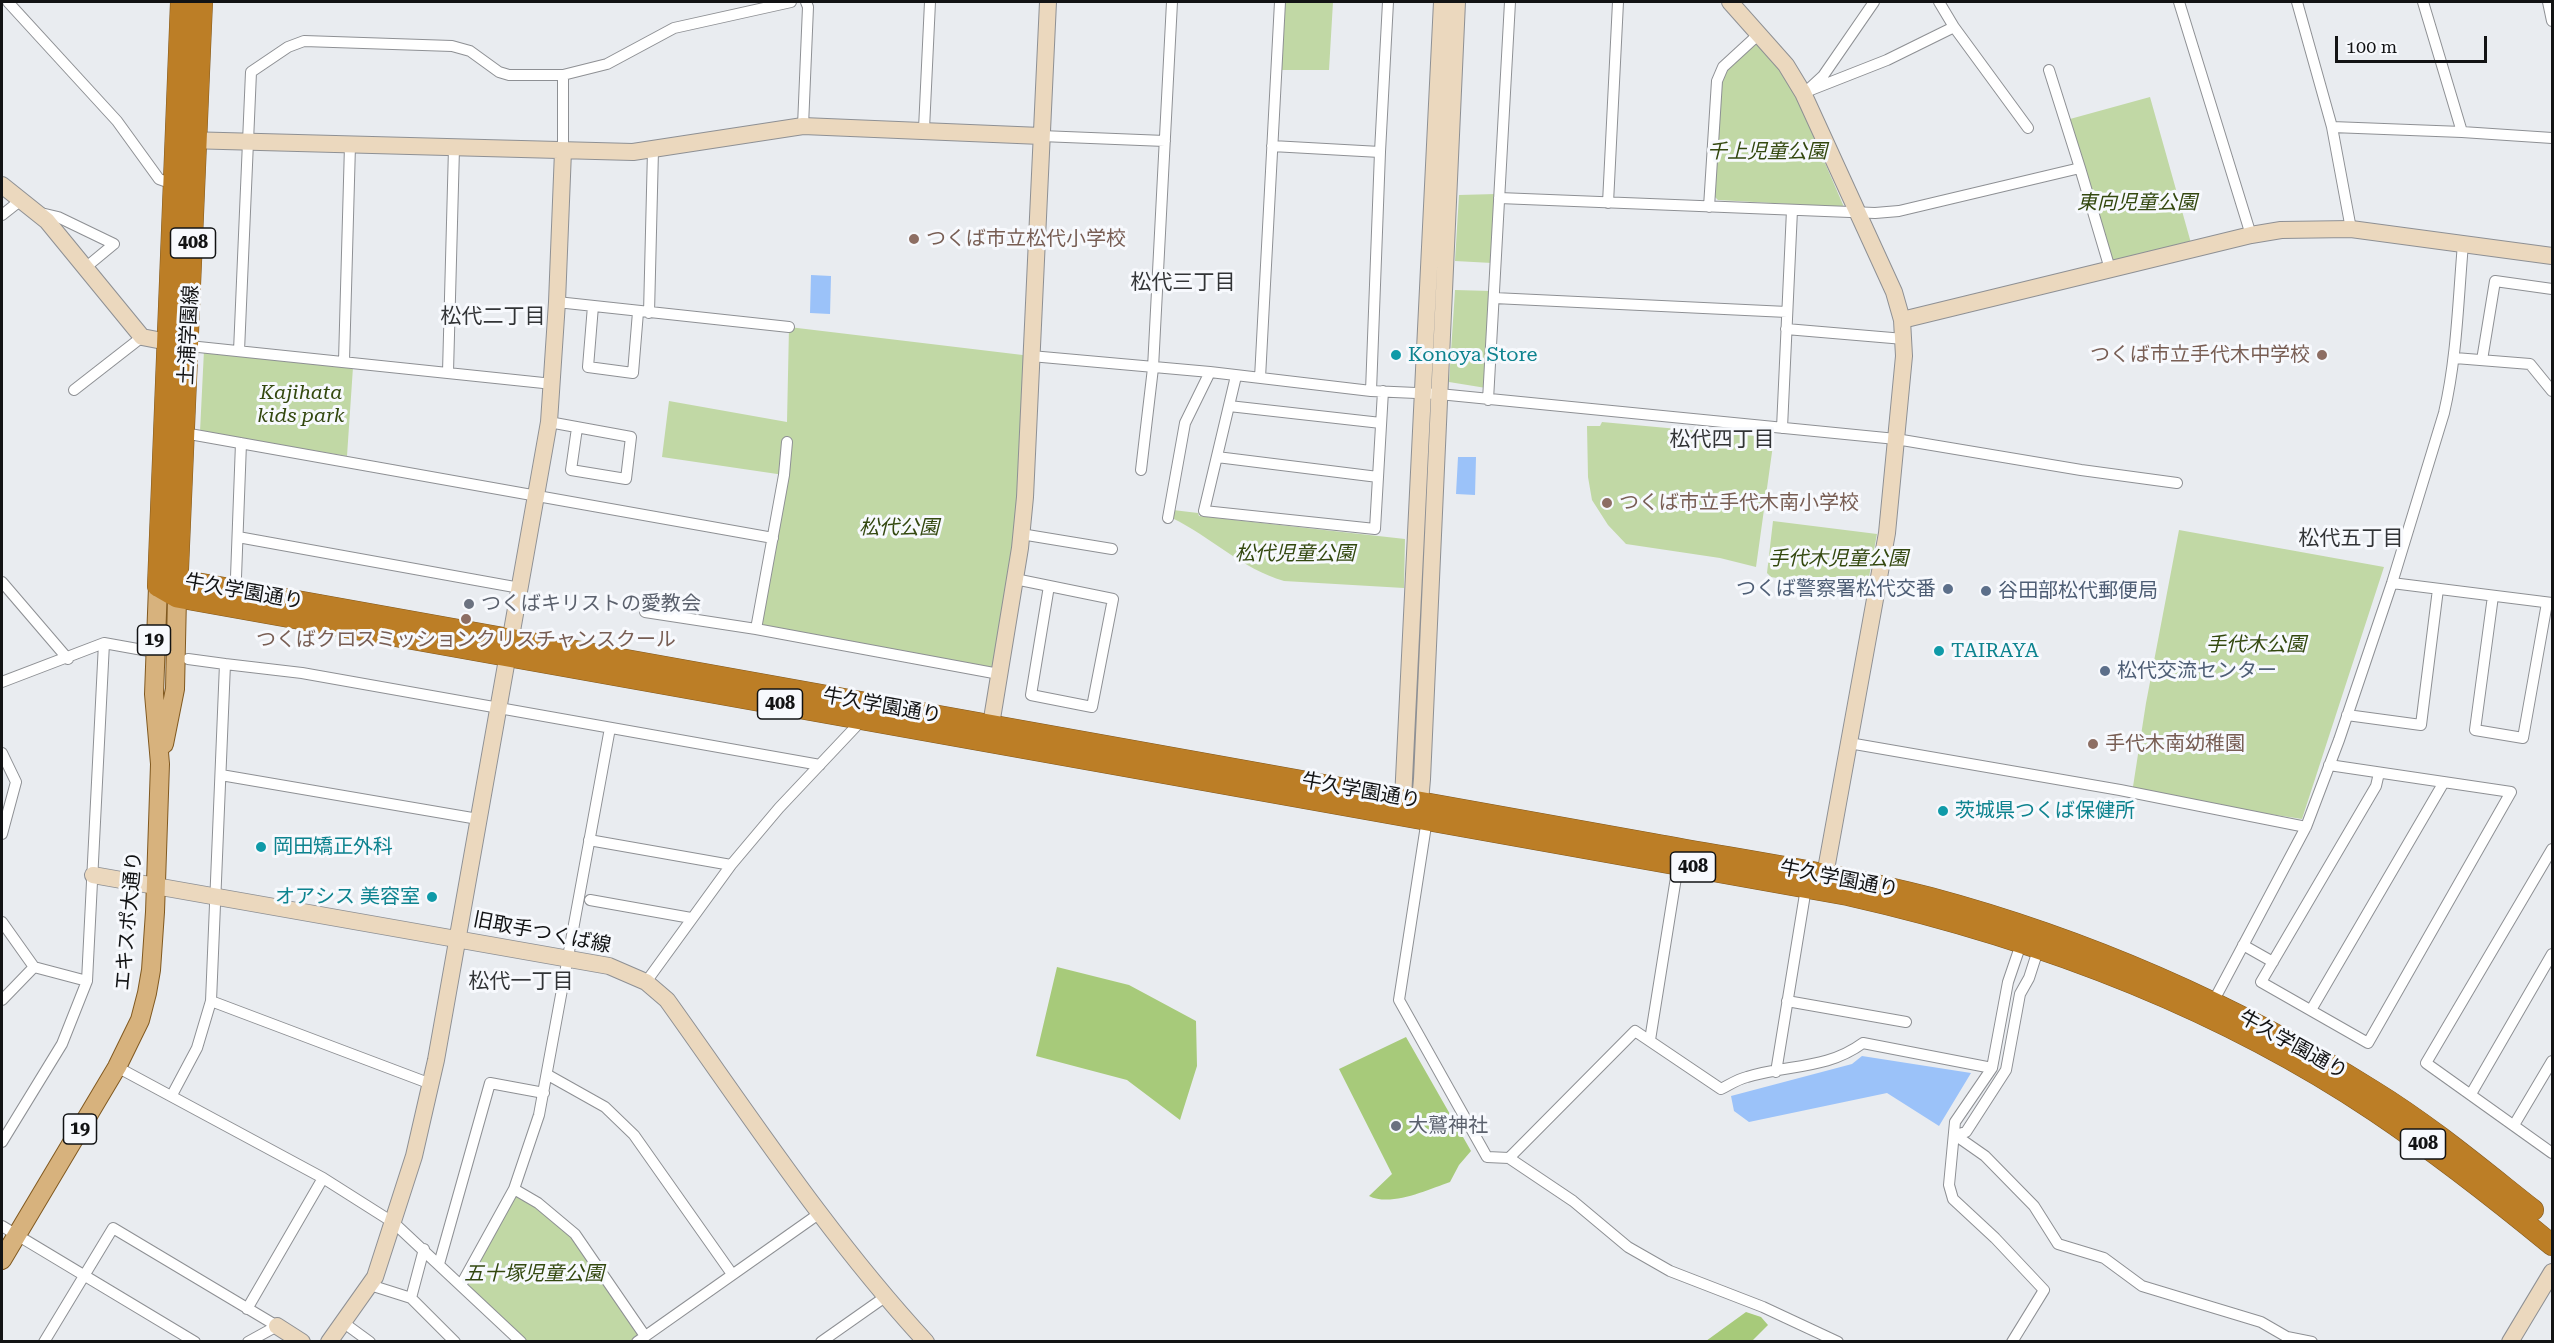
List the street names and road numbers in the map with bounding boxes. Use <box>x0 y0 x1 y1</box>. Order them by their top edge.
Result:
road number: 408 <box>170 228 216 258</box>
street label: 土浦学園線 <box>174 284 204 386</box>
street label: 牛久学園通り <box>183 570 305 614</box>
road number: 19 <box>138 625 170 655</box>
street label: 牛久学園通り <box>821 684 943 728</box>
road number: 408 <box>758 689 802 719</box>
street label: 牛久学園通り <box>1300 769 1422 813</box>
street label: エキスポ大通り <box>111 850 147 992</box>
road number: 408 <box>1670 852 1716 882</box>
street label: 牛久学園通り <box>1778 856 1900 902</box>
street label: 旧取手つくば線 <box>471 908 613 958</box>
street label: 牛久学園通り <box>2235 1005 2351 1085</box>
road number: 19 <box>64 1114 97 1144</box>
road number: 408 <box>2400 1129 2446 1159</box>

